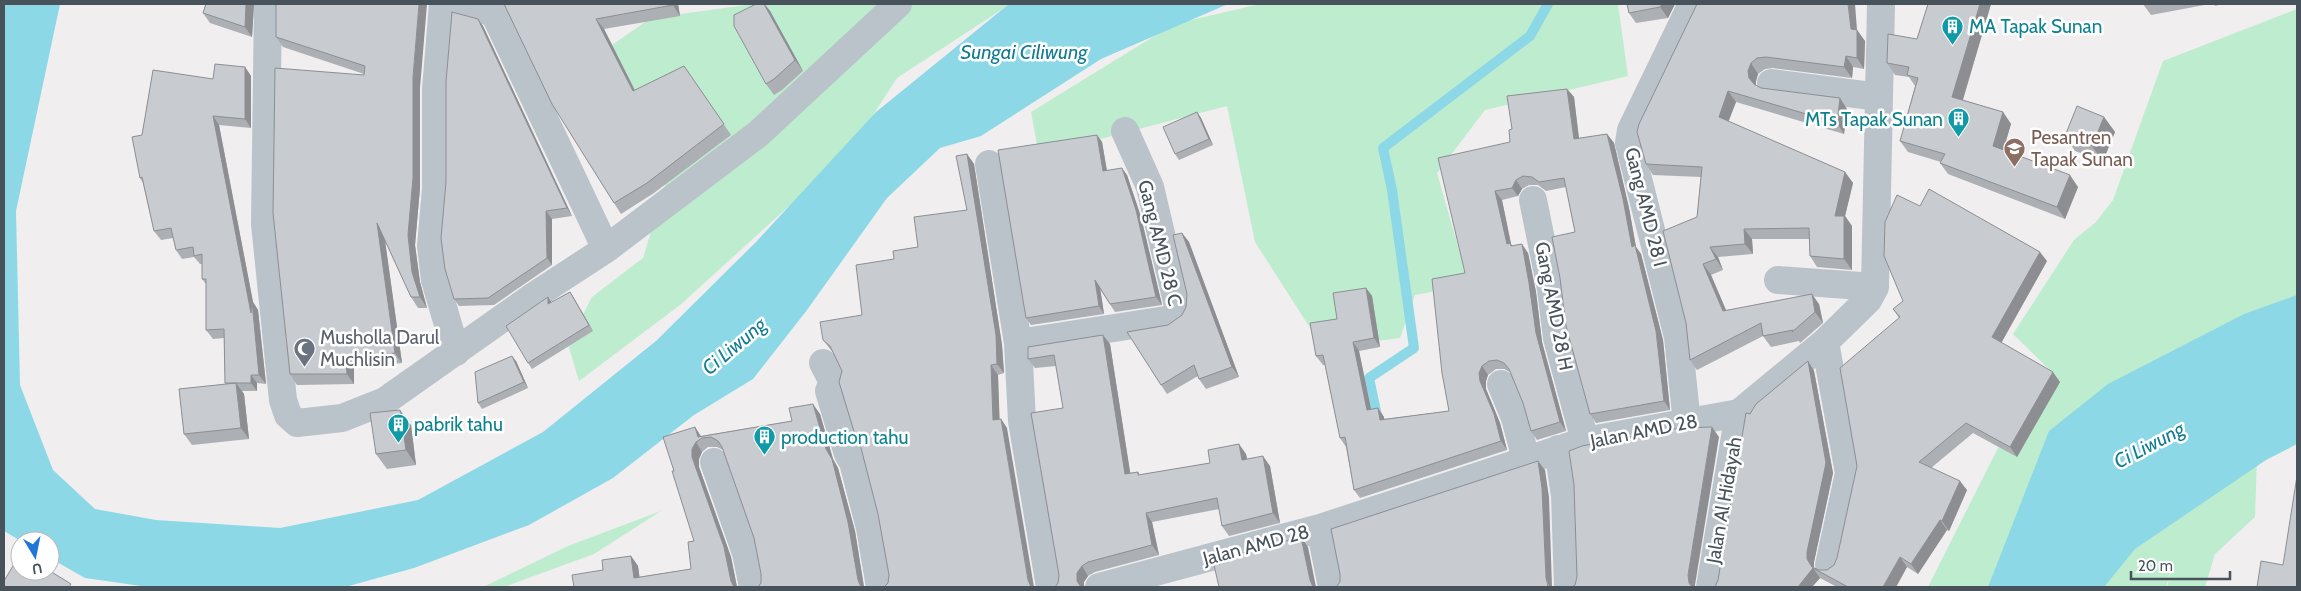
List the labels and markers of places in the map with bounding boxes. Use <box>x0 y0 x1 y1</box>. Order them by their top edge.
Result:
building icon: MA Tapak Sunan <box>1941 14 1965 45</box>
place label: MA Tapak Sunan <box>1969 15 2102 38</box>
building icon: MTs Tapak Sunan <box>1947 107 1971 138</box>
place label: MTs Tapak Sunan <box>1805 108 1943 131</box>
place label: Pesantren Tapak Sunan <box>2031 126 2133 171</box>
school or university icon: Pesantren Tapak Sunan <box>2003 136 2027 167</box>
place label: Musholla Darul Muchlisin <box>320 326 440 371</box>
mosque icon: Musholla Darul Muchlisin <box>292 336 316 367</box>
building icon: pabrik tahu <box>386 412 410 443</box>
place label: pabrik tahu <box>414 413 503 436</box>
building icon: production tahu <box>753 425 777 456</box>
place label: production tahu <box>781 426 908 449</box>

